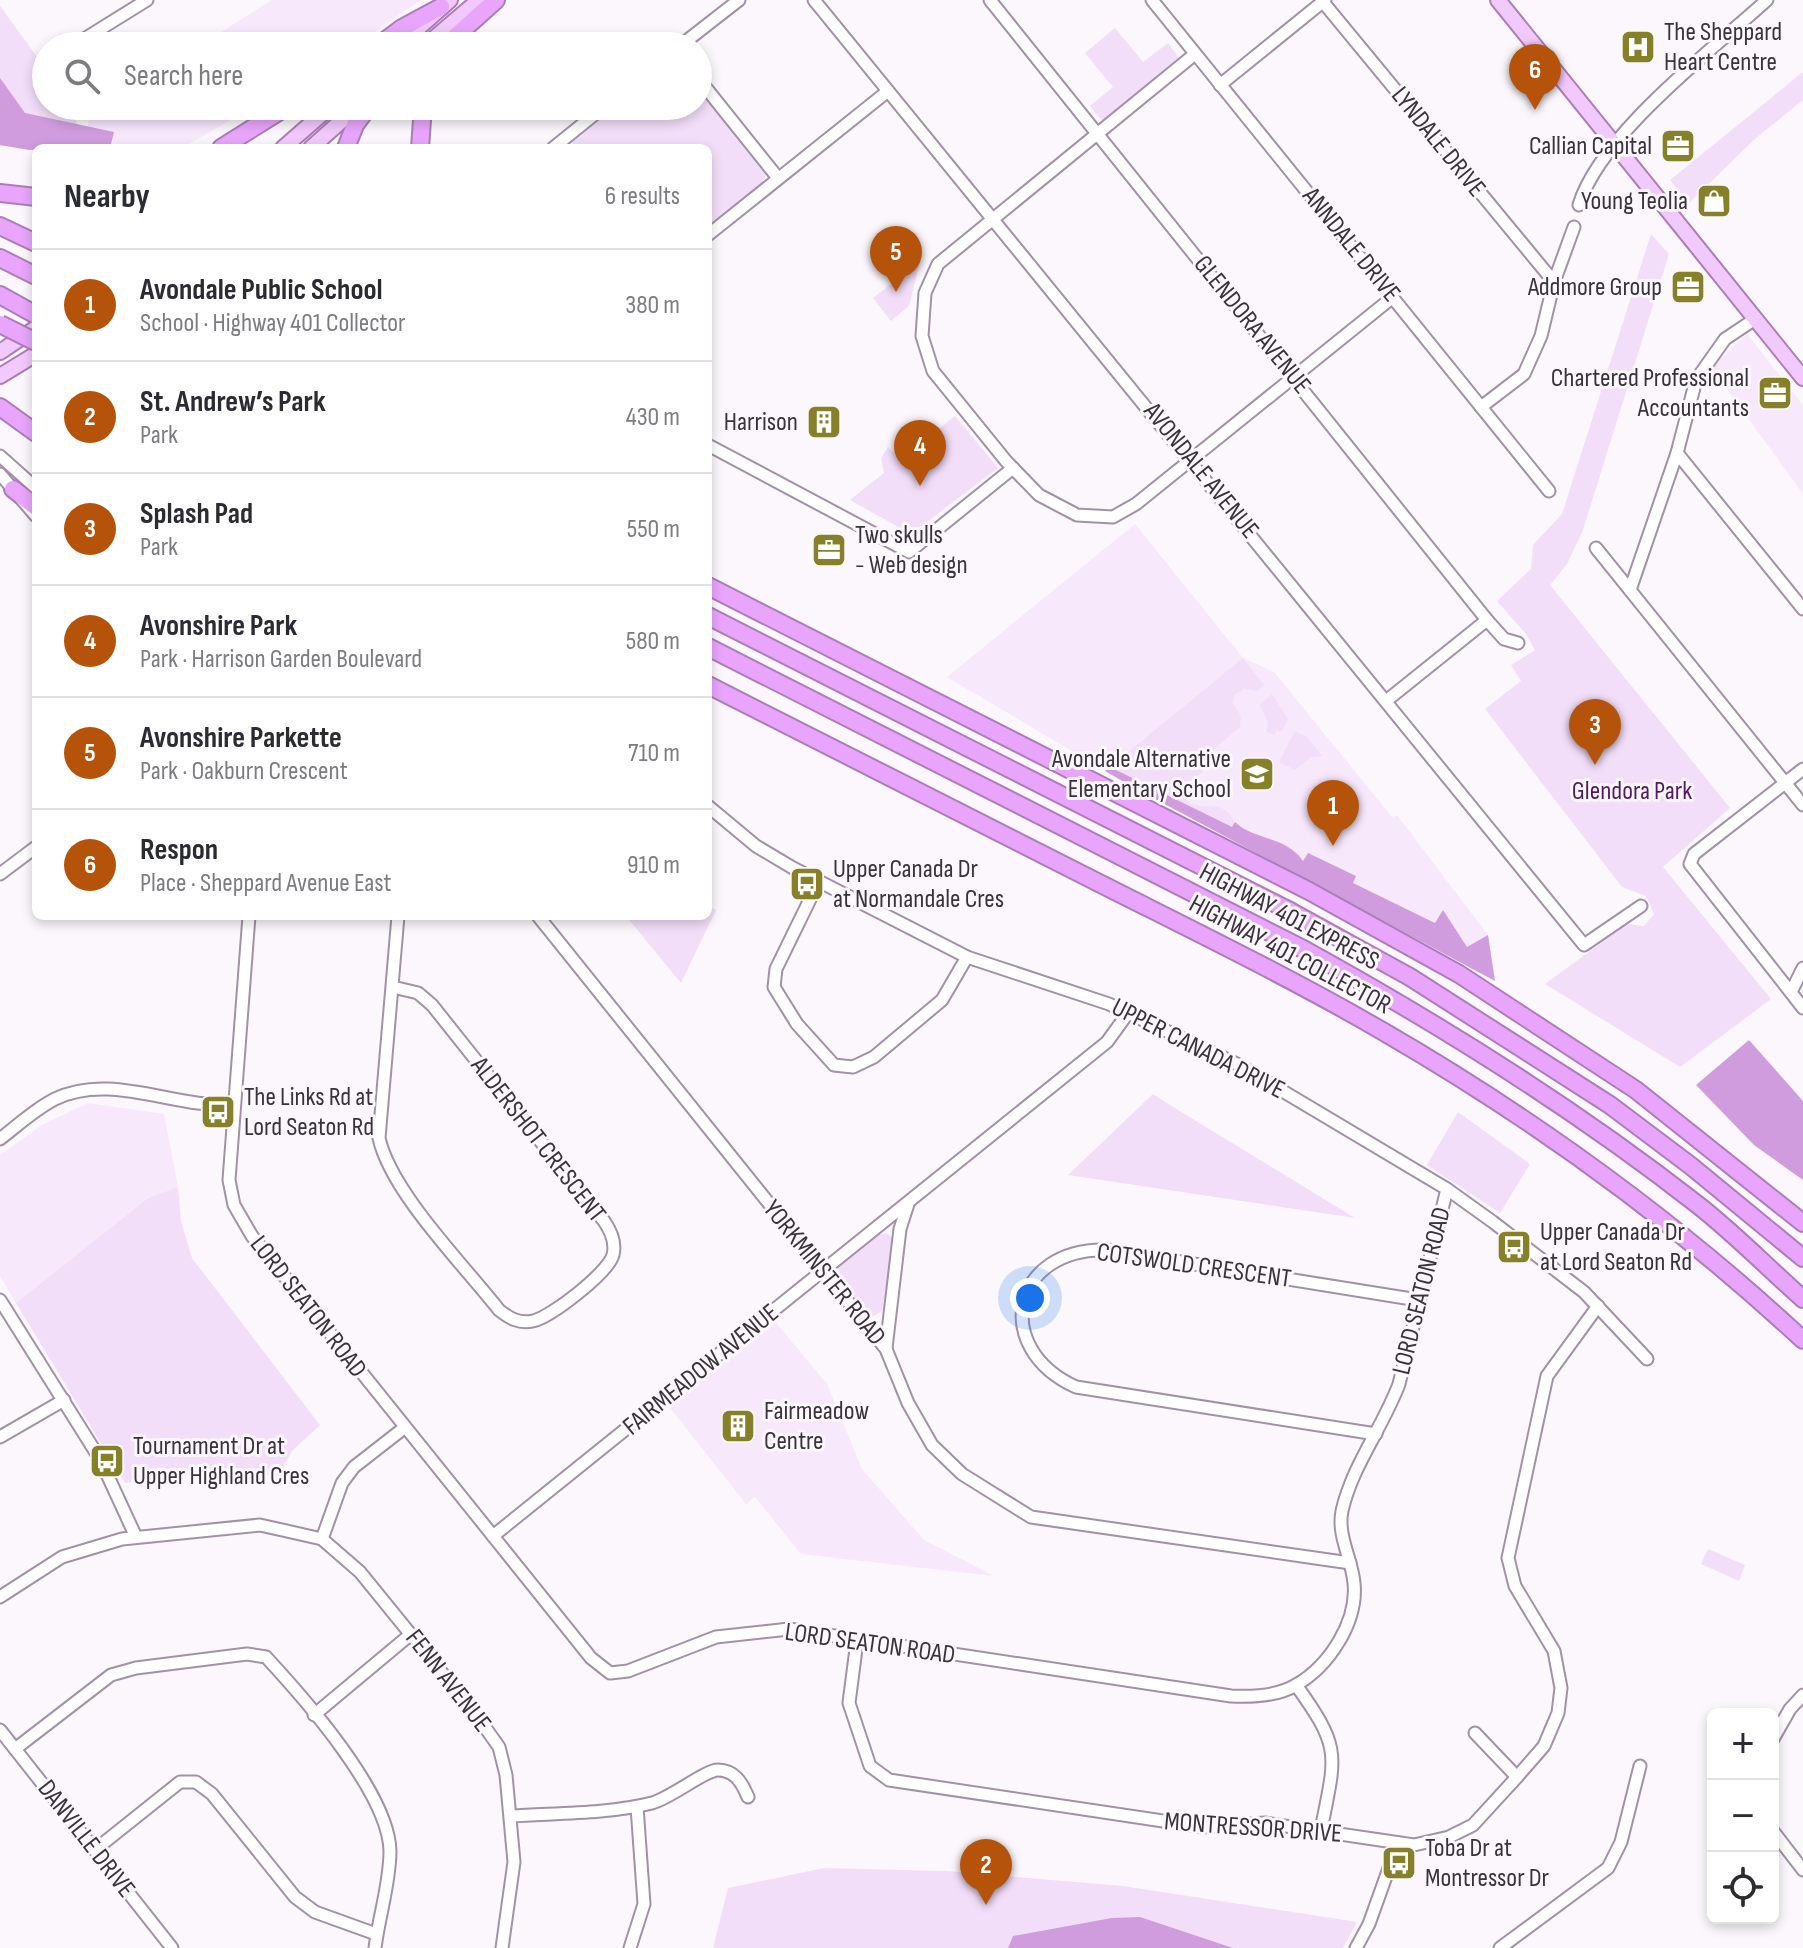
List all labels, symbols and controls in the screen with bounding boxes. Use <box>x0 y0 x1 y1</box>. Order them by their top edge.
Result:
place label: The Sheppard Heart Centre <box>1664 17 1782 78</box>
hospital icon: The Sheppard Heart Centre <box>1619 28 1657 66</box>
search box <box>32 32 712 120</box>
pin: 6 <box>1509 44 1561 110</box>
icon: search <box>60 54 104 98</box>
text: Search here <box>124 58 243 94</box>
street label: LYNDALE DRIVE <box>1384 81 1492 203</box>
office icon: Callian Capital <box>1659 127 1697 165</box>
place label: Callian Capital <box>1529 131 1652 162</box>
text: Nearby <box>64 176 150 217</box>
text: 6 results <box>605 181 680 212</box>
street label: ANNDALE DRIVE <box>1295 181 1407 308</box>
shop icon: Young Teolia <box>1695 182 1733 220</box>
place label: Young Teolia <box>1581 186 1688 217</box>
pin: 5 <box>870 226 922 292</box>
street label: GLENDORA AVENUE <box>1187 250 1317 400</box>
office icon: Addmore Group <box>1669 268 1707 306</box>
text: Avondale Public School <box>140 272 383 308</box>
place label: Addmore Group <box>1527 272 1662 303</box>
text: 1 <box>85 290 95 321</box>
text: 380 m <box>625 290 680 321</box>
text: School · Highway 401 Collector <box>140 308 406 339</box>
place label: Chartered Professional Accountants <box>1551 363 1749 424</box>
office icon: Chartered Professional Accountants <box>1756 374 1794 412</box>
text: St. Andrew’s Park <box>140 384 326 420</box>
street label: AVONDALE AVENUE <box>1136 396 1265 545</box>
text: 2 <box>84 402 96 433</box>
text: 430 m <box>626 402 680 433</box>
building icon: Harrison <box>805 403 843 441</box>
place label: Harrison <box>724 407 798 438</box>
text: Park <box>140 420 178 451</box>
pin: 4 <box>894 420 946 486</box>
text: Splash Pad <box>140 496 253 532</box>
text: 3 <box>84 514 96 545</box>
text: 550 m <box>627 514 680 545</box>
place label: Two skulls - Web design <box>855 520 968 581</box>
office icon: Two skulls - Web design <box>810 531 848 569</box>
text: Park <box>140 532 178 563</box>
text: Avonshire Park <box>140 608 297 644</box>
text: 4 <box>84 626 96 657</box>
text: 580 m <box>626 626 680 657</box>
text: Park · Harrison Garden Boulevard <box>140 644 422 675</box>
pin: 3 <box>1569 699 1621 765</box>
text: Avonshire Parkette <box>140 720 342 756</box>
text: 5 <box>84 738 96 769</box>
text: 710 m <box>628 738 680 769</box>
place label: Avondale Alternative Elementary School <box>1051 744 1231 805</box>
school or university icon: Avondale Alternative Elementary School <box>1238 755 1276 793</box>
text: Park · Oakburn Crescent <box>140 756 348 787</box>
park label: Glendora Park <box>1572 776 1692 807</box>
pin: 1 <box>1307 780 1359 846</box>
text: Respon <box>140 832 218 868</box>
text: 6 <box>84 850 96 881</box>
text: 910 m <box>627 850 680 881</box>
place label: Upper Canada Dr at Normandale Cres <box>833 854 1004 915</box>
street label: HIGHWAY 401 EXPRESS <box>1194 857 1384 977</box>
bus stop icon: Upper Canada Dr at Normandale Cres <box>788 865 826 903</box>
text: Place · Sheppard Avenue East <box>140 868 392 899</box>
street label: HIGHWAY 401 COLLECTOR <box>1184 889 1396 1021</box>
street label: UPPER CANADA DRIVE <box>1106 992 1290 1106</box>
street label: ALDERSHOT CRESCENT <box>463 1050 612 1229</box>
place label: The Links Rd at Lord Seaton Rd <box>244 1082 374 1143</box>
bus stop icon: The Links Rd at Lord Seaton Rd <box>199 1093 237 1131</box>
street label: YORKMINSTER ROAD <box>756 1194 892 1352</box>
street label: LORD SEATON ROAD <box>1386 1204 1458 1378</box>
place label: Upper Canada Dr at Lord Seaton Rd <box>1540 1217 1692 1278</box>
bus stop icon: Upper Canada Dr at Lord Seaton Rd <box>1495 1228 1533 1266</box>
street label: LORD SEATON ROAD <box>243 1230 373 1384</box>
street label: COTSWOLD CRESCENT <box>1095 1237 1293 1295</box>
your location <box>1010 1278 1050 1318</box>
street label: FAIRMEADOW AVENUE <box>617 1298 785 1442</box>
place label: Fairmeadow Centre <box>764 1396 869 1457</box>
building icon: Fairmeadow Centre <box>719 1407 757 1445</box>
place label: Tournament Dr at Upper Highland Cres <box>133 1431 309 1492</box>
bus stop icon: Tournament Dr at Upper Highland Cres <box>88 1442 126 1480</box>
street label: LORD SEATON ROAD <box>783 1617 957 1671</box>
street label: FENN AVENUE <box>398 1624 498 1738</box>
map controls <box>1707 1708 1779 1924</box>
button: + <box>1707 1708 1779 1780</box>
street label: DANVILLE DRIVE <box>31 1774 141 1904</box>
button: − <box>1707 1780 1779 1852</box>
street label: MONTRESSOR DRIVE <box>1163 1806 1343 1850</box>
place label: Toba Dr at Montressor Dr <box>1425 1833 1550 1894</box>
pin: 2 <box>960 1839 1012 1905</box>
bus stop icon: Toba Dr at Montressor Dr <box>1380 1844 1418 1882</box>
button: locate <box>1707 1852 1779 1924</box>

